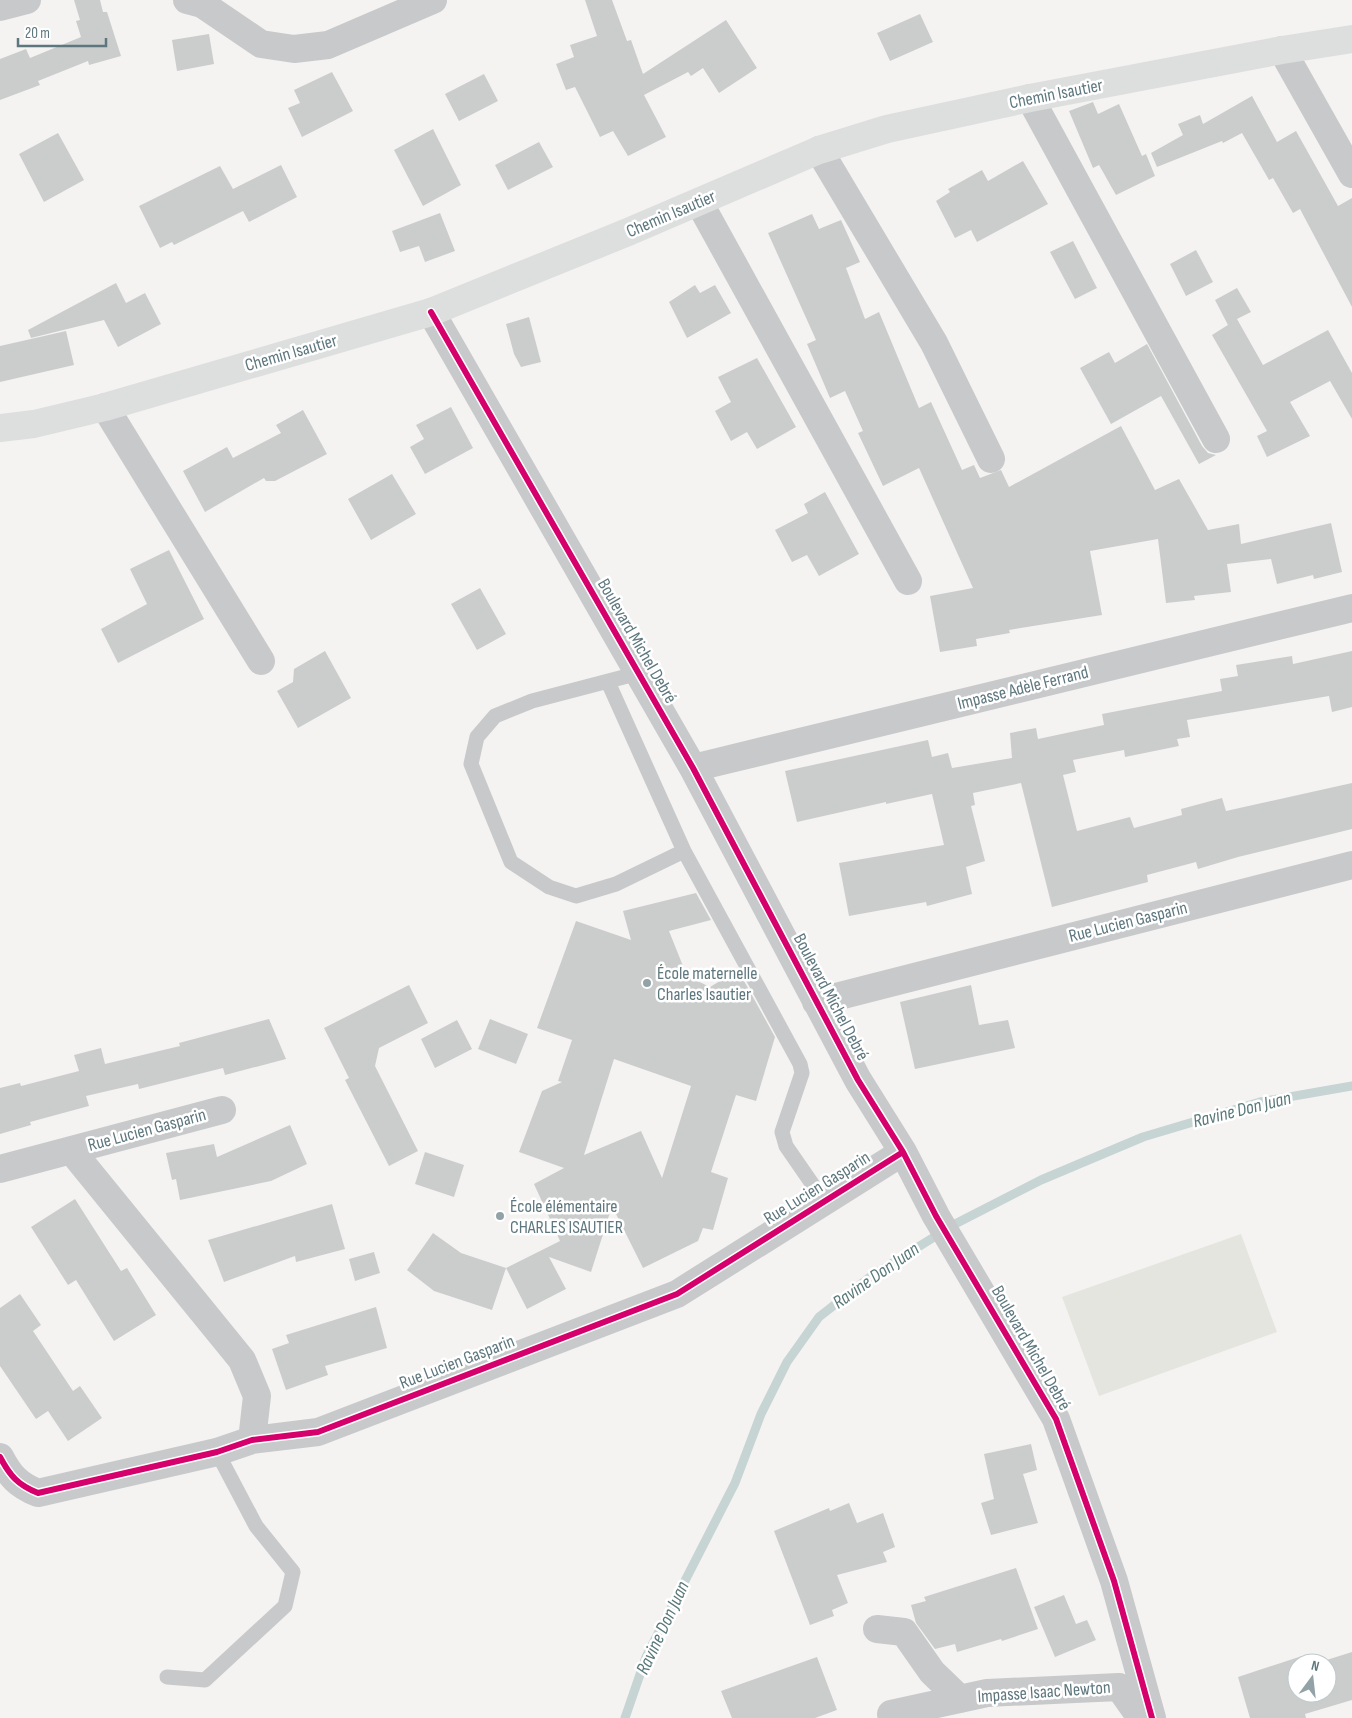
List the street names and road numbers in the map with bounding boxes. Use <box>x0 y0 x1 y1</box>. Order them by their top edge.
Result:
street label: Chemin Isautier <box>1007 75 1105 113</box>
street label: Chemin Isautier <box>623 186 719 242</box>
street label: Chemin Isautier <box>243 330 339 376</box>
street label: Boulevard Michel Debré <box>593 575 681 707</box>
street label: Impasse Adèle Ferrand <box>955 662 1091 714</box>
street label: Rue Lucien Gasparin <box>1067 897 1189 947</box>
street label: Boulevard Michel Debré <box>789 930 873 1064</box>
street label: Rue Lucien Gasparin <box>86 1104 208 1156</box>
street label: Rue Lucien Gasparin <box>760 1147 874 1229</box>
street label: Boulevard Michel Debré <box>987 1282 1075 1414</box>
street label: Rue Lucien Gasparin <box>397 1330 517 1394</box>
street label: Impasse Isaac Newton <box>977 1677 1111 1707</box>

